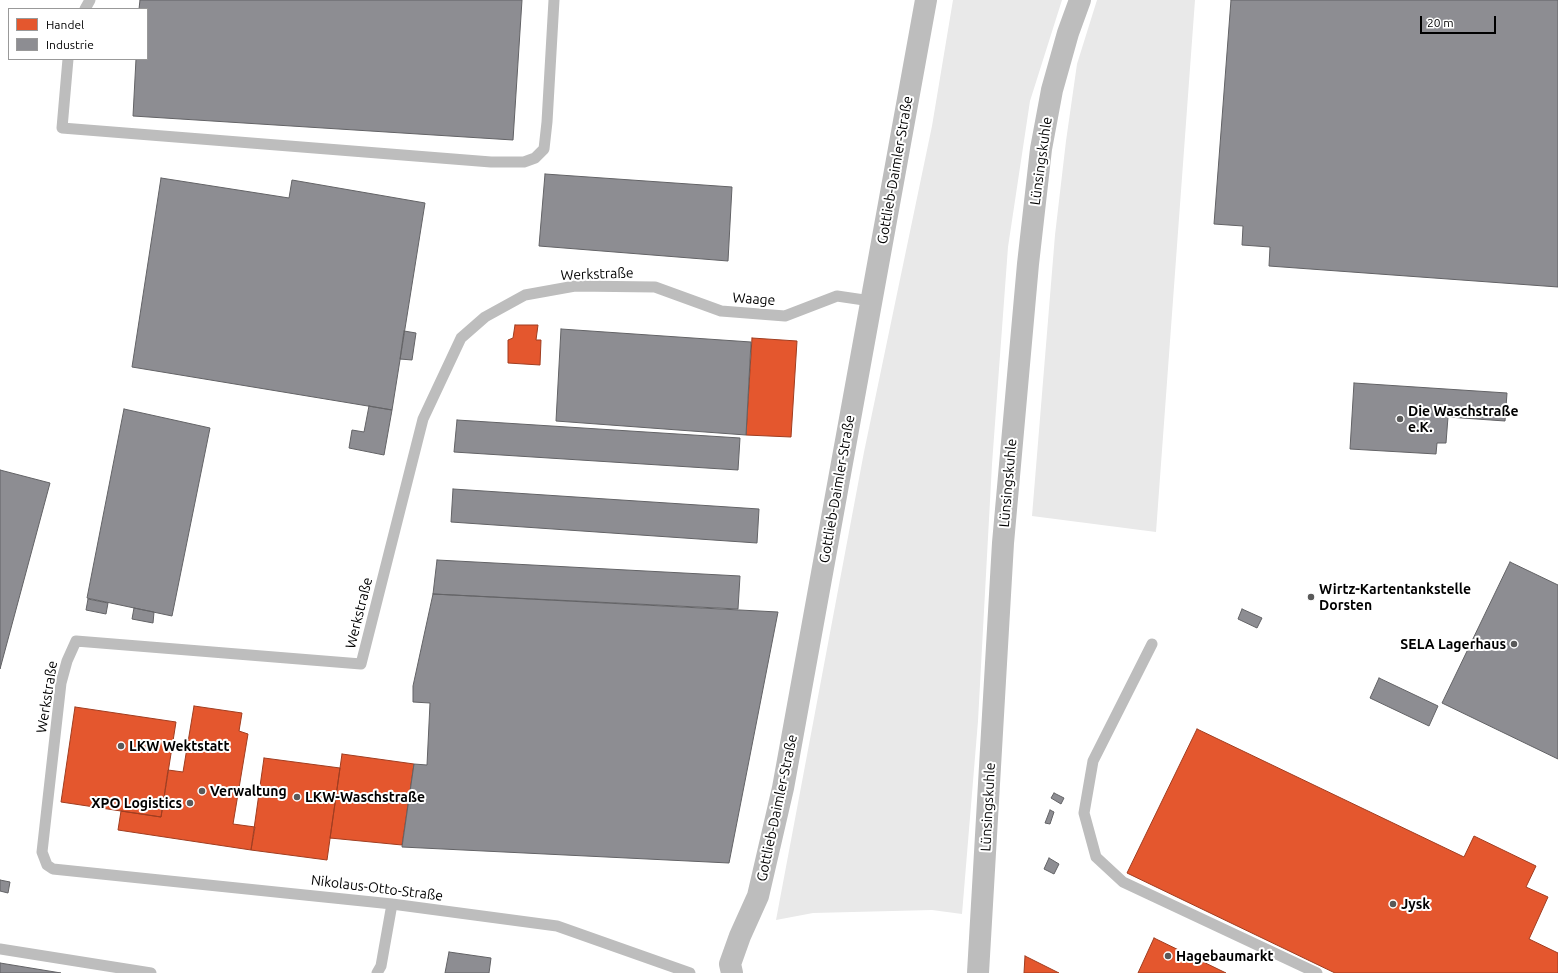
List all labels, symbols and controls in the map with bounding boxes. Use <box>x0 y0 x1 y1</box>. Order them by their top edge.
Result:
legend <box>8 8 148 60</box>
scale bar <box>1422 8 1498 34</box>
text: 20 m <box>1427 16 1454 29</box>
text: Handel <box>46 18 84 31</box>
text: Industrie <box>46 38 94 51</box>
street label: Gottlieb-Daimler-Straße <box>874 95 916 245</box>
street label: Lünsingskuhle <box>1026 116 1056 206</box>
street label: Werkstraße <box>560 264 634 284</box>
street label: Waage <box>732 289 776 309</box>
place label: Die Waschstraße e.K. <box>1408 403 1519 436</box>
street label: Gottlieb-Daimler-Straße <box>816 414 858 564</box>
marker: Die Waschstraße e.K. <box>1395 414 1405 424</box>
street label: Lünsingskuhle <box>996 438 1020 528</box>
street label: Werkstraße <box>342 576 376 650</box>
place label: Wirtz-Kartentankstelle Dorsten <box>1319 581 1471 614</box>
marker: Wirtz-Kartentankstelle Dorsten <box>1306 592 1316 602</box>
place label: SELA Lagerhaus <box>1400 636 1506 652</box>
marker: SELA Lagerhaus <box>1509 639 1519 649</box>
street label: Werkstraße <box>33 660 61 734</box>
street label: Gottlieb-Daimler-Straße <box>753 733 801 883</box>
place label: LKW Wektstatt <box>129 738 229 754</box>
marker: LKW Wektstatt <box>116 741 126 751</box>
street label: Lünsingskuhle <box>977 762 999 852</box>
place label: Verwaltung <box>210 783 287 799</box>
marker: Verwaltung <box>197 786 207 796</box>
place label: LKW-Waschstraße <box>305 789 425 805</box>
marker: LKW-Waschstraße <box>292 792 302 802</box>
place label: XPO Logistics <box>91 795 182 811</box>
marker: XPO Logistics <box>185 798 195 808</box>
street label: Nikolaus-Otto-Straße <box>310 872 444 904</box>
place label: Jysk <box>1401 896 1430 912</box>
marker: Jysk <box>1388 899 1398 909</box>
place label: Hagebaumarkt <box>1176 948 1273 964</box>
marker: Hagebaumarkt <box>1163 951 1173 961</box>

